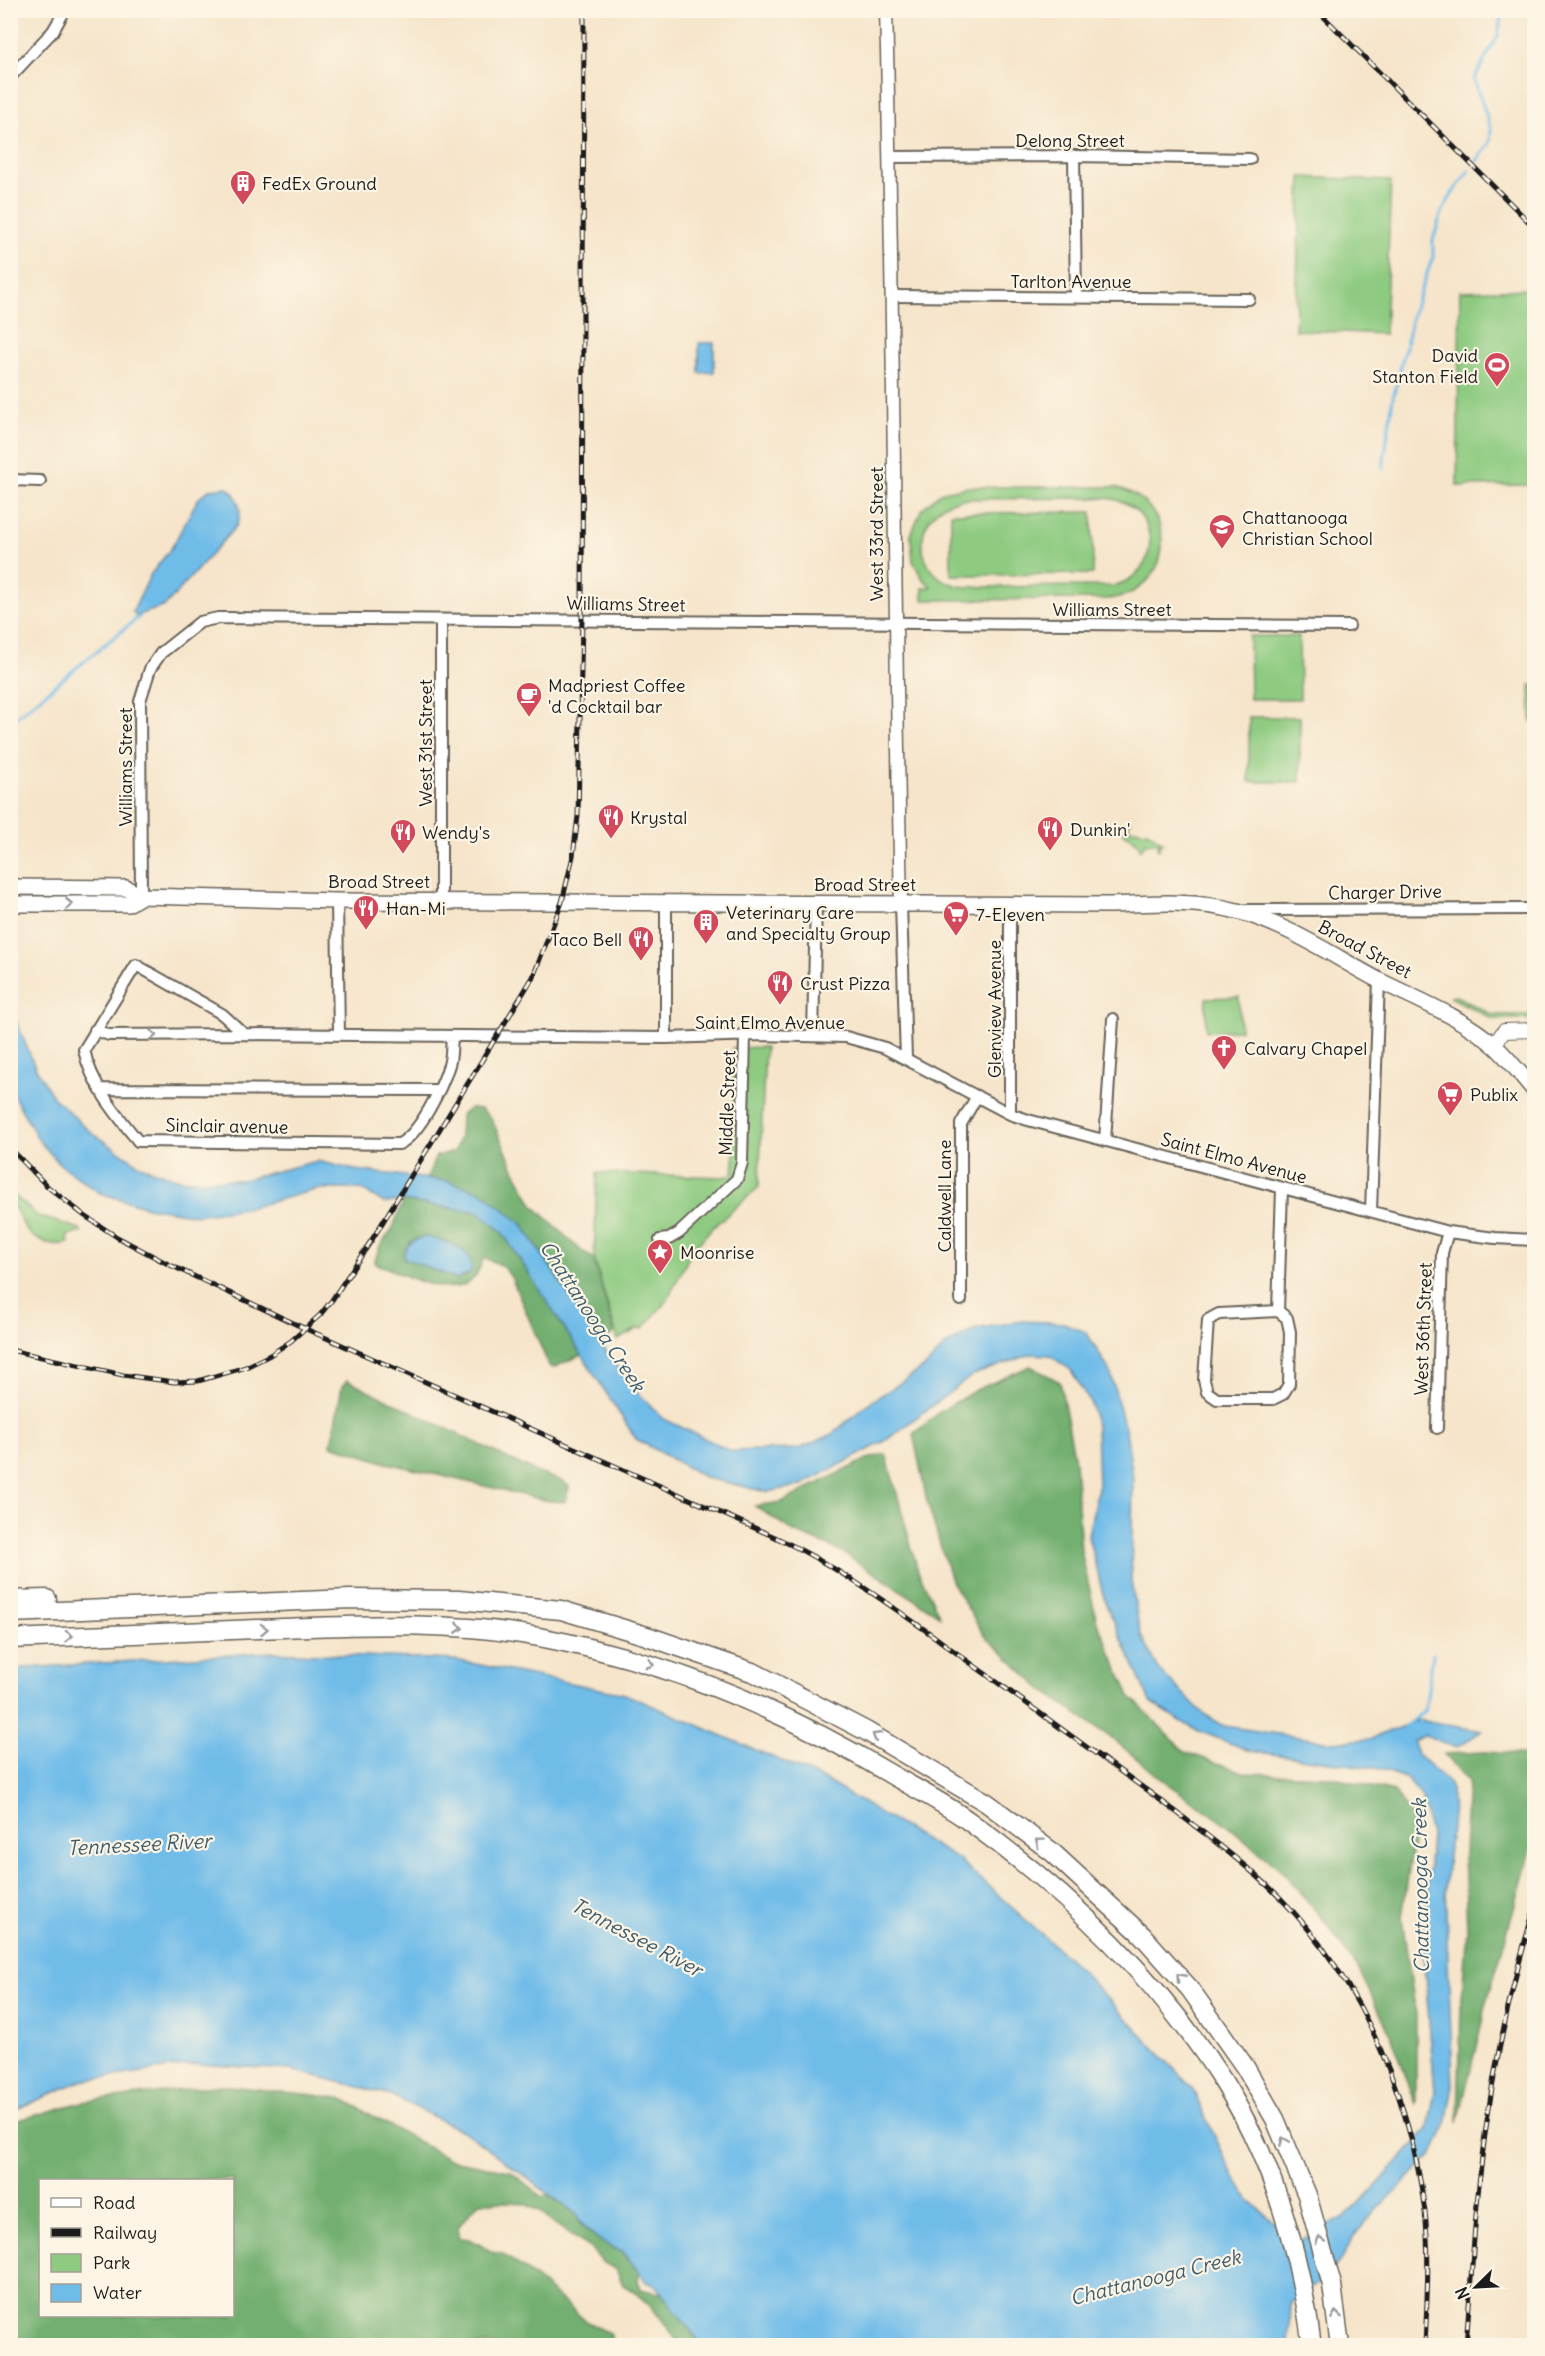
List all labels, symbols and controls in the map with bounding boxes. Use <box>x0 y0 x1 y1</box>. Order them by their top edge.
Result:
street label: Delong Street <box>1015 129 1125 152</box>
building icon: FedEx Ground <box>228 168 258 206</box>
place label: FedEx Ground <box>262 172 377 195</box>
street label: Tarlton Avenue <box>1010 270 1132 293</box>
place label: David Stanton Field <box>1372 344 1478 388</box>
sports icon: David Stanton Field <box>1482 350 1512 388</box>
street label: West 33rd Street <box>865 467 888 601</box>
place label: Chattanooga Christian School <box>1242 506 1373 550</box>
school or university icon: Chattanooga Christian School <box>1207 512 1237 550</box>
street label: Williams Street <box>566 591 686 617</box>
street label: Williams Street <box>1052 598 1172 621</box>
place label: Madpriest Coffee 'd Cocktail bar <box>548 674 686 718</box>
street label: West 31st Street <box>414 679 437 807</box>
cafe icon: Madpriest Coffee 'd Cocktail bar <box>514 680 544 718</box>
street label: Williams Street <box>114 707 137 827</box>
restaurant icon: Krystal <box>596 802 626 840</box>
place label: Krystal <box>630 806 687 829</box>
restaurant icon: Dunkin' <box>1035 814 1065 852</box>
restaurant icon: Wendy's <box>388 817 418 855</box>
place label: Dunkin' <box>1070 818 1131 841</box>
place label: Wendy's <box>422 821 490 844</box>
street label: Broad Street <box>328 870 430 893</box>
street label: Broad Street <box>814 873 916 896</box>
street label: Charger Drive <box>1328 880 1442 904</box>
restaurant icon: Han-Mi <box>351 893 381 931</box>
place label: Han-Mi <box>386 897 446 920</box>
one-way arrow <box>64 898 73 910</box>
supermarket icon: 7-Eleven <box>941 899 971 937</box>
place label: Veterinary Care and Specialty Group <box>726 901 891 945</box>
place label: 7-Eleven <box>976 903 1045 926</box>
building icon: Veterinary Care and Specialty Group <box>691 907 721 945</box>
street label: Broad Street <box>1314 915 1416 983</box>
restaurant icon: Taco Bell <box>626 924 656 962</box>
place label: Taco Bell <box>551 928 622 951</box>
street label: Glenview Avenue <box>983 940 1006 1078</box>
restaurant icon: Crust Pizza <box>765 968 795 1006</box>
place label: Crust Pizza <box>800 972 890 995</box>
street label: Saint Elmo Avenue <box>695 1011 845 1034</box>
one-way arrow <box>148 1029 157 1041</box>
church icon: Calvary Chapel <box>1209 1033 1239 1071</box>
place label: Calvary Chapel <box>1244 1037 1367 1060</box>
street label: Middle Street <box>714 1050 740 1156</box>
supermarket icon: Publix <box>1435 1079 1465 1117</box>
place label: Publix <box>1470 1083 1518 1106</box>
street label: Sinclair avenue <box>165 1113 289 1139</box>
street label: Saint Elmo Avenue <box>1159 1127 1309 1189</box>
street label: Caldwell Lane <box>933 1140 956 1252</box>
water label: Chattanooga Creek <box>535 1236 652 1398</box>
place icon: Moonrise <box>645 1237 675 1275</box>
place label: Moonrise <box>680 1241 754 1264</box>
street label: West 36th Street <box>1409 1262 1437 1396</box>
one-way arrow <box>454 1621 463 1634</box>
one-way arrow <box>259 1623 268 1636</box>
one-way arrow <box>64 1630 73 1643</box>
one-way arrow <box>644 1657 655 1669</box>
one-way arrow <box>871 1732 882 1744</box>
water label: Chattanooga Creek <box>1406 1797 1434 1974</box>
water label: Tennessee River <box>66 1828 214 1860</box>
one-way arrow <box>1035 1838 1046 1849</box>
water label: Tennessee River <box>567 1892 709 1983</box>
one-way arrow <box>1176 1973 1187 1984</box>
one-way arrow <box>1279 2136 1291 2147</box>
legend <box>39 2179 234 2317</box>
text: Road <box>93 2191 136 2214</box>
text: Railway <box>93 2221 157 2244</box>
one-way arrow <box>1315 2235 1327 2246</box>
water label: Chattanooga Creek <box>1067 2243 1245 2310</box>
text: Park <box>93 2251 130 2274</box>
north arrow <box>1446 2257 1506 2317</box>
text: Water <box>93 2281 143 2304</box>
text: N <box>1451 2284 1474 2302</box>
one-way arrow <box>1331 2311 1343 2320</box>

